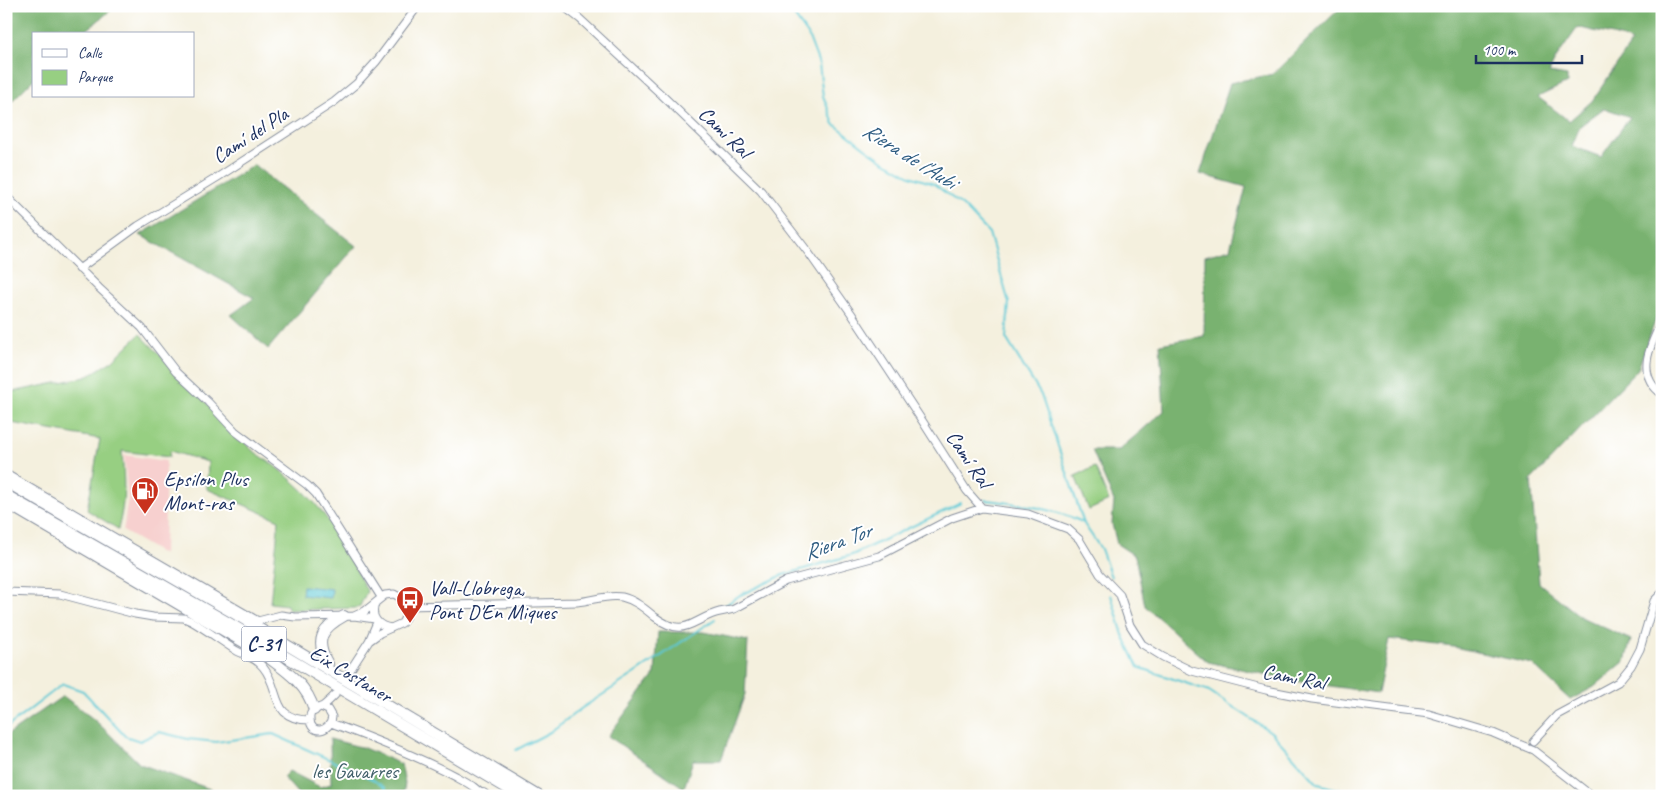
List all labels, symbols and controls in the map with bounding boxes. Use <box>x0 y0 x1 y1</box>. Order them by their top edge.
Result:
legend <box>32 32 195 98</box>
scale bar <box>1476 32 1582 64</box>
text: 100 m <box>1483 41 1517 60</box>
text: Calle <box>78 44 103 63</box>
text: Parque <box>78 68 114 87</box>
street label: Camí del Pla <box>207 100 294 169</box>
street label: Camí Ral <box>693 101 759 166</box>
water label: Riera de l'Aubi <box>857 116 966 198</box>
street label: Camí Ral <box>940 425 1000 496</box>
place label: Epsilon Plus Mont-ras <box>164 466 250 516</box>
fuel station icon: Epsilon Plus Mont-ras <box>130 476 160 515</box>
water label: Riera Tor <box>800 516 878 567</box>
place label: Vall-Llobrega, Pont D'En Miques <box>429 575 558 625</box>
bus stop icon: Vall-Llobrega, Pont D'En Miques <box>395 585 425 624</box>
road number: C-31 <box>242 626 286 662</box>
street label: Eix Costaner <box>305 639 398 709</box>
street label: Camí Ral <box>1260 658 1331 696</box>
park label: les Gavarres <box>312 758 400 784</box>

